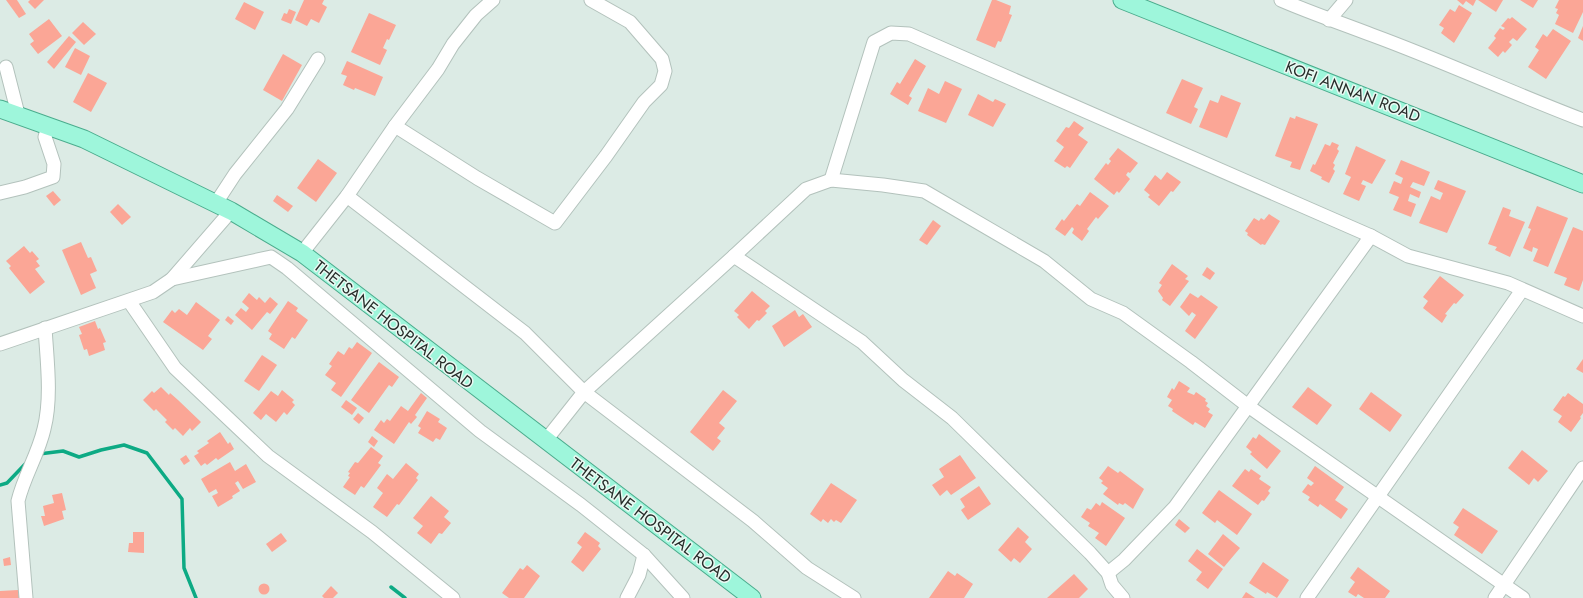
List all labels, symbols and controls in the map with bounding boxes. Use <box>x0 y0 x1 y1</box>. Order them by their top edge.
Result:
street label: KOFI ANNAN ROAD <box>1282 55 1424 128</box>
street label: THETSANE HOSPITAL ROAD <box>309 255 478 394</box>
street label: THETSANE HOSPITAL ROAD <box>565 452 736 589</box>

